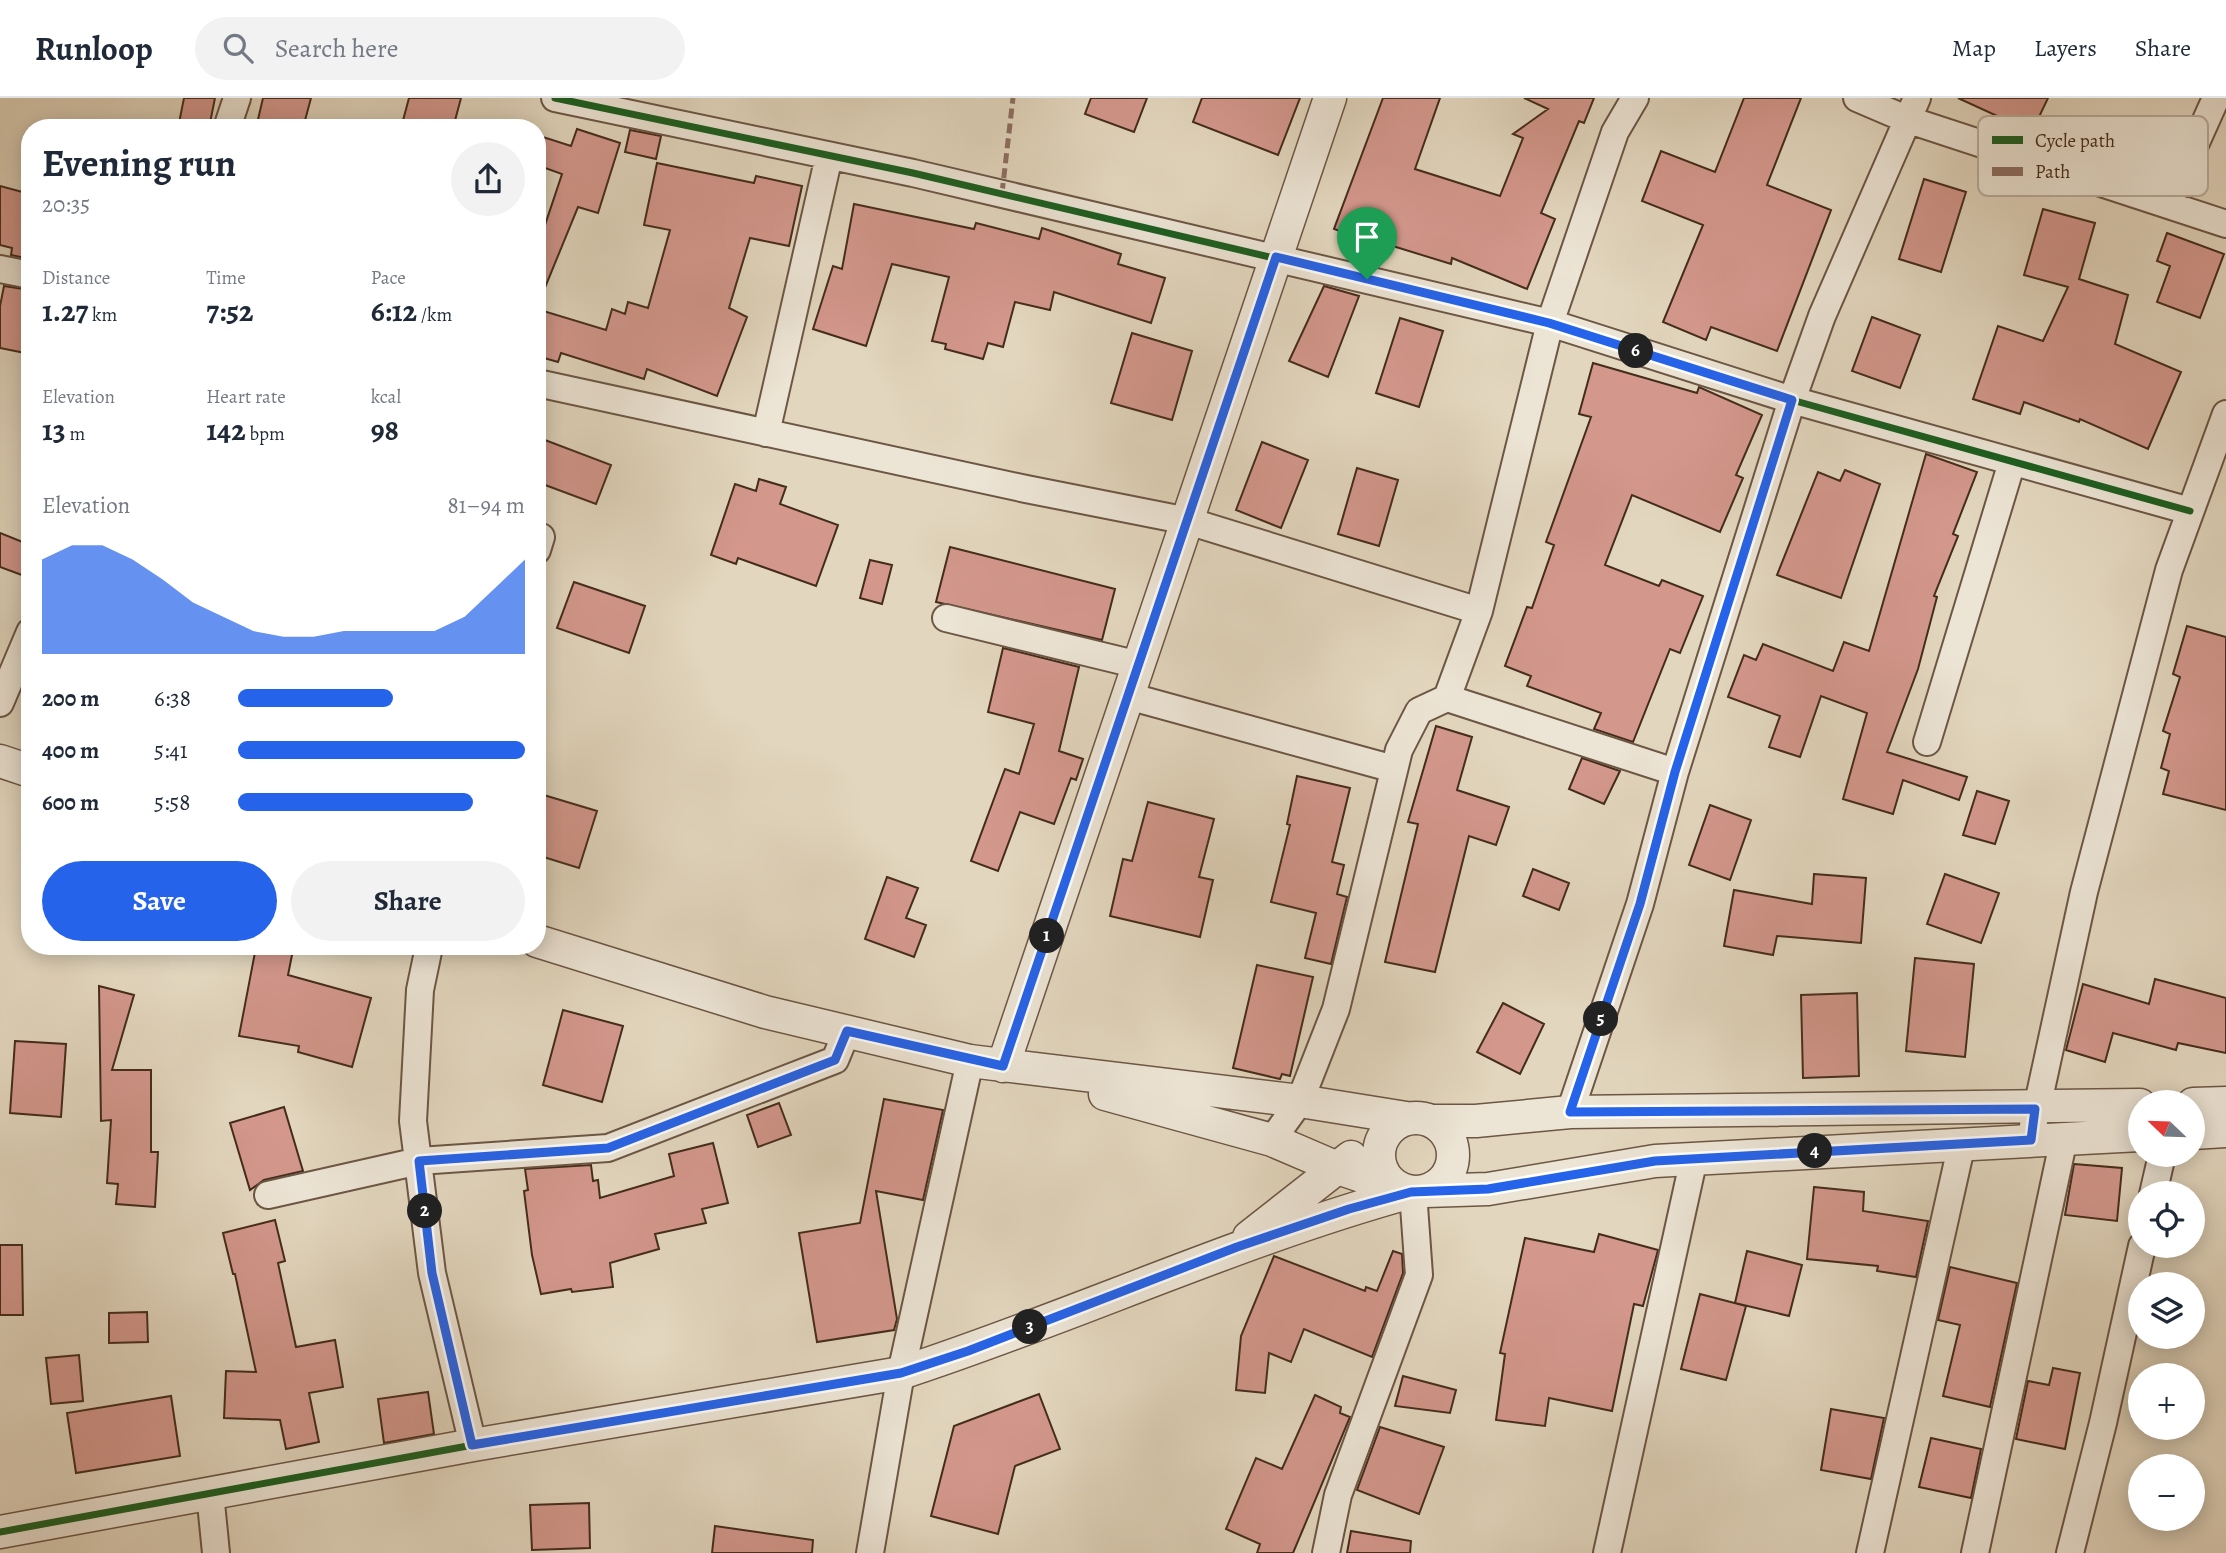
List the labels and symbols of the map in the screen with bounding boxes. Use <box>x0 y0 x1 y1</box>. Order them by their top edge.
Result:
legend <box>1978 116 2208 196</box>
text: Cycle path <box>2035 128 2115 154</box>
text: Path <box>2035 159 2070 185</box>
pin <box>1337 207 1397 279</box>
pin: 6 <box>1618 334 1654 368</box>
pin: 1 <box>1030 918 1064 954</box>
pin: 5 <box>1584 1002 1618 1037</box>
north arrow <box>2128 1090 2205 1167</box>
pin: 4 <box>1798 1134 1832 1168</box>
pin: 2 <box>408 1194 442 1228</box>
pin: 3 <box>1012 1310 1048 1344</box>

